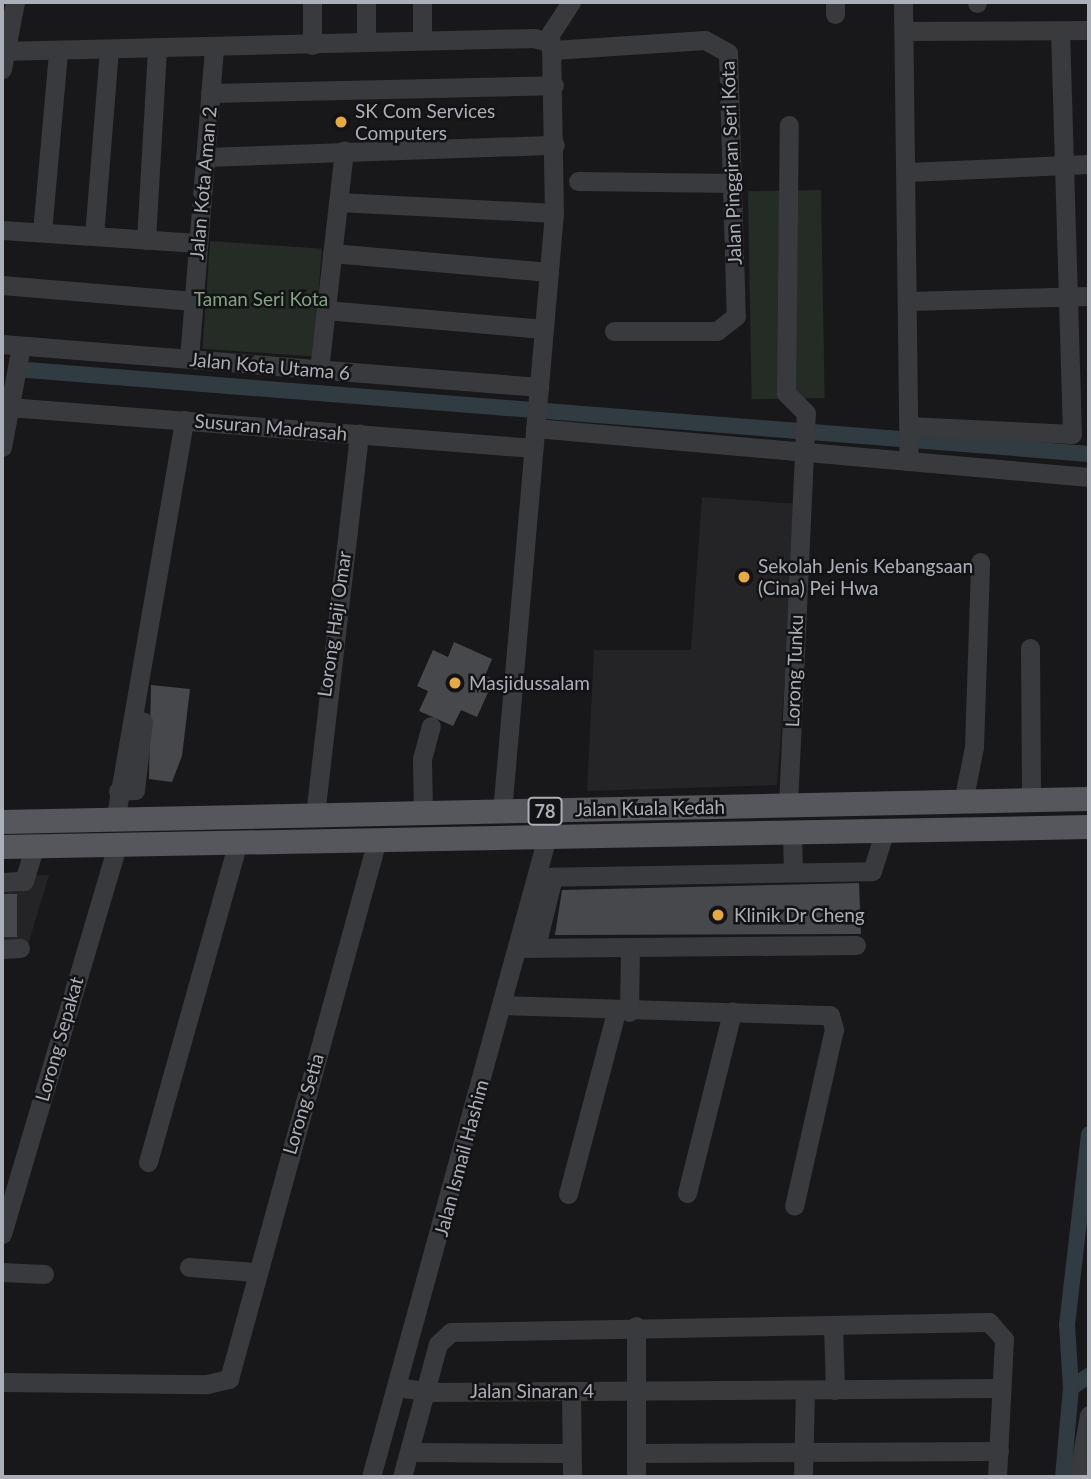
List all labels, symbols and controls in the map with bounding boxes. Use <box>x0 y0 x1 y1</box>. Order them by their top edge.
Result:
street label: Jalan Pinggiran Seri Kota <box>716 61 746 265</box>
place label: SK Com Services Computers <box>355 100 495 144</box>
street label: Jalan Kota Aman 2 <box>185 105 221 261</box>
marker: SK Com Services Computers <box>333 114 349 130</box>
park label: Taman Seri Kota <box>194 288 328 310</box>
street label: Jalan Kota Utama 6 <box>189 348 351 384</box>
street label: Susuran Madrasah <box>194 409 348 445</box>
street label: Lorong Haji Omar <box>312 550 356 698</box>
place label: Sekolah Jenis Kebangsaan (Cina) Pei Hwa <box>758 555 974 599</box>
marker: Sekolah Jenis Kebangsaan (Cina) Pei Hwa <box>736 569 752 585</box>
street label: Lorong Tunku <box>781 614 807 728</box>
place label: Masjidussalam <box>469 672 590 694</box>
marker: Masjidussalam <box>447 675 463 691</box>
street label: Jalan Kuala Kedah <box>575 795 725 821</box>
road number: 78 <box>528 796 562 826</box>
place label: Klinik Dr Cheng <box>734 904 865 926</box>
marker: Klinik Dr Cheng <box>708 905 728 925</box>
street label: Lorong Sepakat <box>30 974 88 1104</box>
street label: Lorong Setia <box>278 1051 328 1157</box>
street label: Jalan Ismail Hashim <box>429 1077 493 1239</box>
street label: Jalan Sinaran 4 <box>470 1380 594 1402</box>

